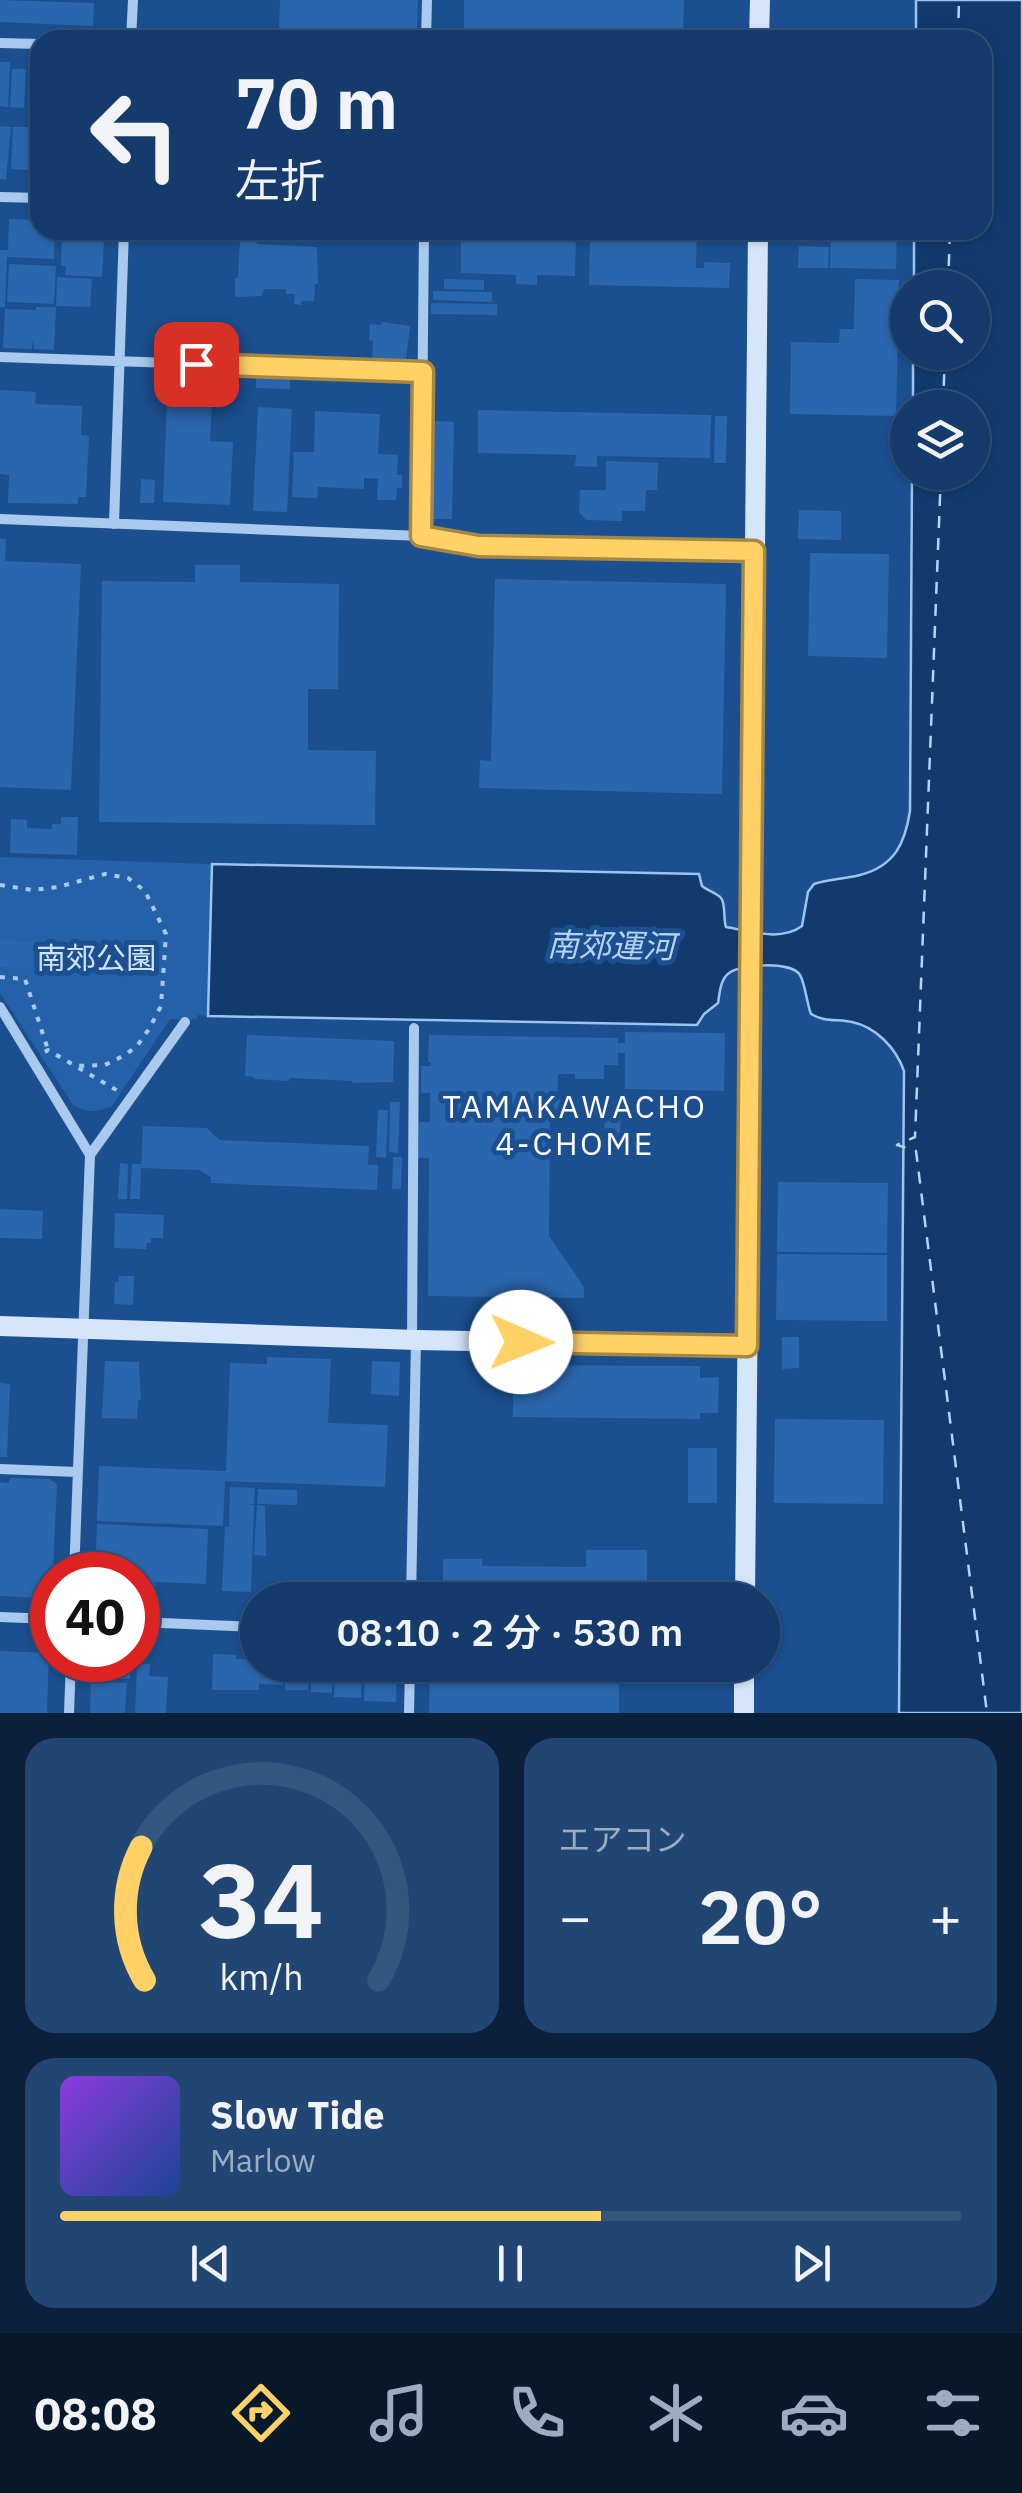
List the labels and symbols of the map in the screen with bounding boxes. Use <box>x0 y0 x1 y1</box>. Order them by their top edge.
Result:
pin <box>154 322 239 407</box>
water label: 南郊運河 <box>547 923 681 967</box>
park label: 南郊公園 <box>36 938 156 977</box>
district label: TAMAKAWACHO 4-CHOME <box>443 1085 707 1164</box>
position arrow <box>469 1290 573 1394</box>
speed limit sign: 40 <box>30 1552 160 1682</box>

